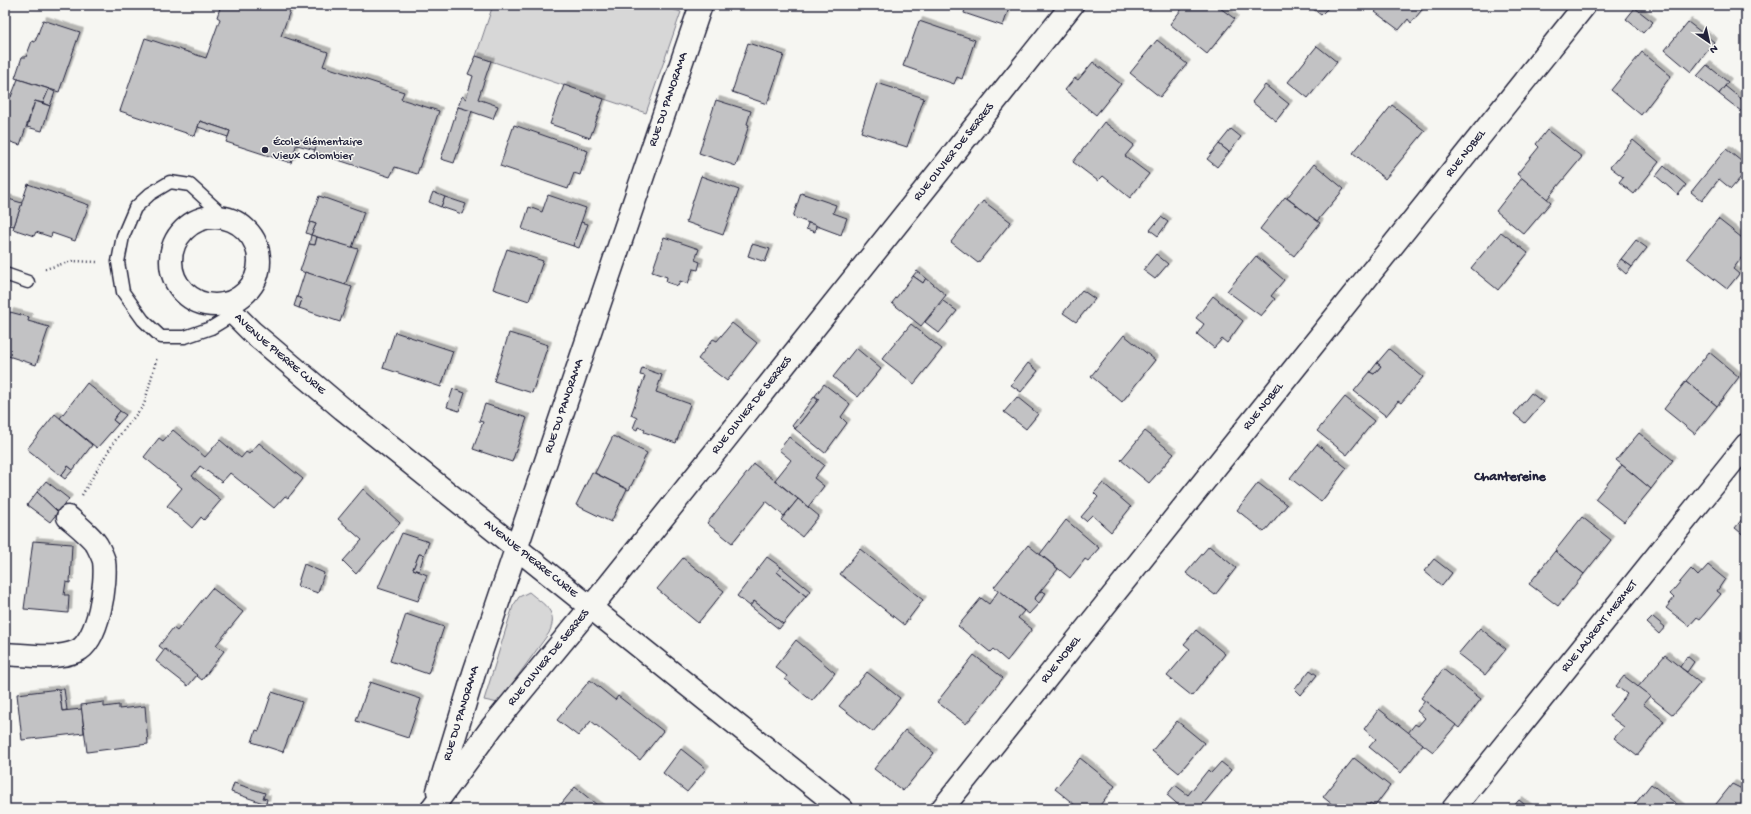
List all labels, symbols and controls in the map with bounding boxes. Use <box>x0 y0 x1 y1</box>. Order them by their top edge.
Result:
north arrow <box>1689 22 1729 62</box>
text: N <box>1707 42 1720 56</box>
street label: RUE DU PANORAMA <box>646 50 692 149</box>
street label: RUE OLIVIER DE SERRES <box>911 100 998 204</box>
street label: RUE NOBEL <box>1443 127 1490 180</box>
place label: École élémentaire Vieux Colombier <box>272 136 363 164</box>
marker: École élémentaire Vieux Colombier <box>260 145 270 155</box>
street label: AVENUE PIERRE CURIE <box>231 311 328 398</box>
street label: RUE OLIVIER DE SERRES <box>709 354 796 457</box>
street label: RUE DU PANORAMA <box>542 356 587 455</box>
street label: RUE NOBEL <box>1240 380 1287 433</box>
district label: Chantereine <box>1473 469 1547 486</box>
street label: AVENUE PIERRE CURIE <box>481 517 581 601</box>
street label: RUE LAURENT MERMET <box>1559 577 1642 675</box>
street label: RUE OLIVIER DE SERRES <box>505 606 593 709</box>
street label: RUE NOBEL <box>1038 633 1085 686</box>
street label: RUE DU PANORAMA <box>441 663 483 763</box>

